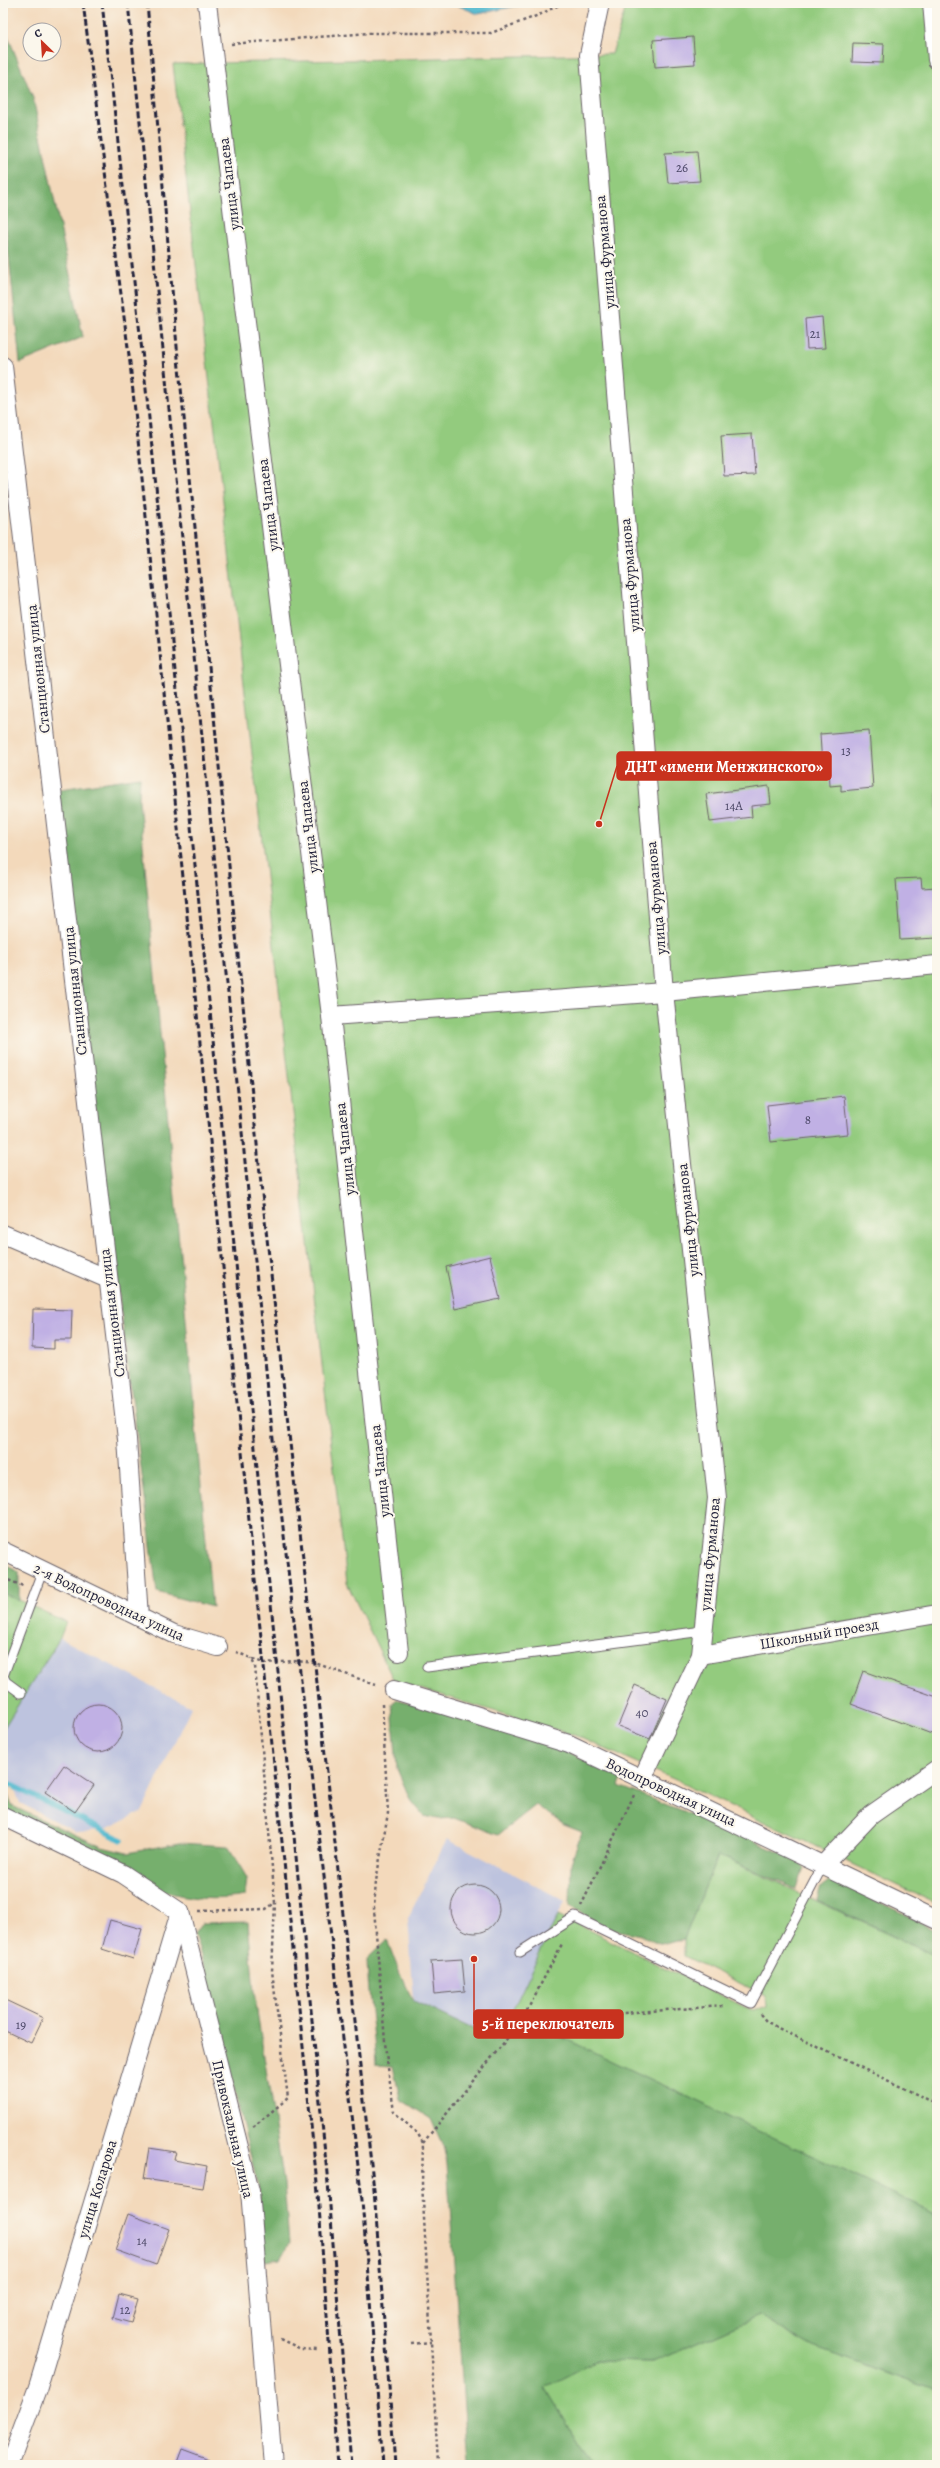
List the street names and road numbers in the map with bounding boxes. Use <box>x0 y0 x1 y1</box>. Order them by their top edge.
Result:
street label: улица Чапаева <box>213 136 245 232</box>
street label: улица Фурманова <box>590 194 620 311</box>
street label: улица Чапаева <box>252 457 284 553</box>
street label: улица Фурманова <box>615 517 645 634</box>
street label: Станционная улица <box>21 604 55 734</box>
street label: улица Чапаева <box>292 779 324 875</box>
street label: улица Фурманова <box>641 840 671 957</box>
street label: Станционная улица <box>58 926 92 1056</box>
street label: улица Чапаева <box>330 1102 360 1197</box>
street label: улица Фурманова <box>672 1162 704 1279</box>
street label: Станционная улица <box>94 1248 130 1378</box>
street label: улица Чапаева <box>365 1424 395 1519</box>
street label: улица Фурманова <box>695 1496 725 1613</box>
street label: 2-я Водопроводная улица <box>30 1558 188 1646</box>
street label: Школьный проезд <box>758 1614 880 1654</box>
street label: Водопроводная улица <box>603 1753 739 1831</box>
street label: Привокзальная улица <box>207 2058 259 2200</box>
street label: улица Коларова <box>72 2137 121 2242</box>

